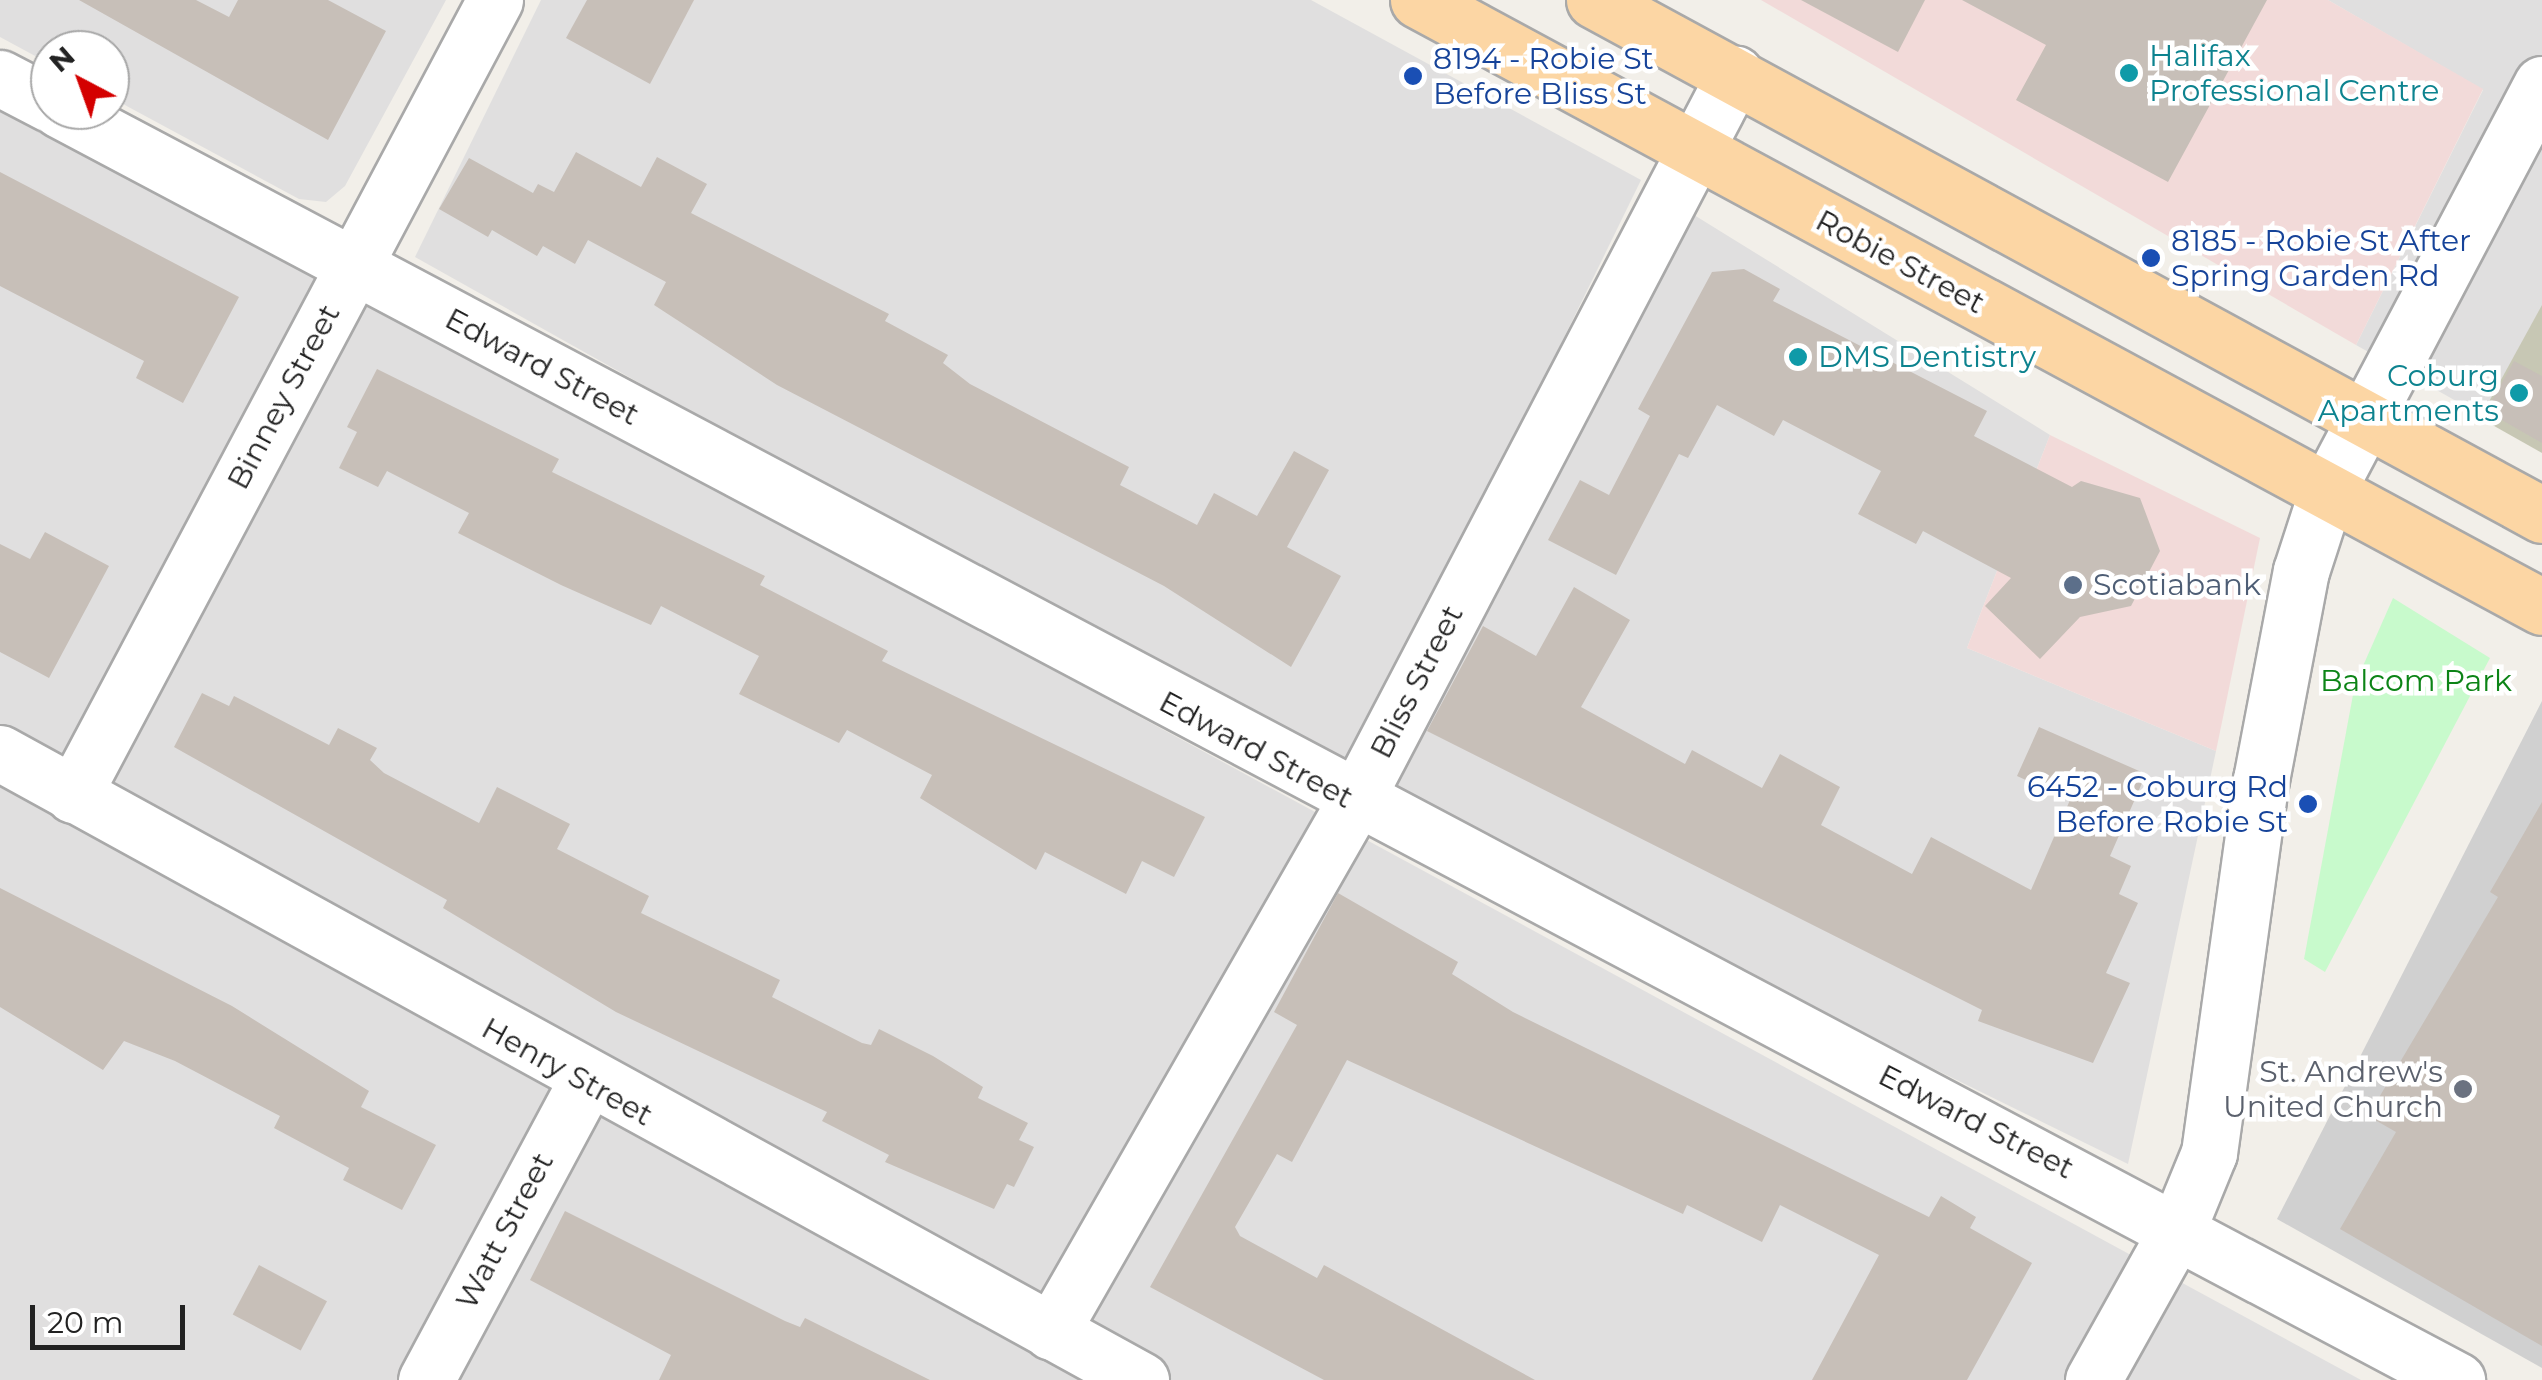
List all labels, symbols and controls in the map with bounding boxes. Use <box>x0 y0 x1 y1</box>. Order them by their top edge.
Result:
north arrow <box>30 30 130 130</box>
place label: Halifax Professional Centre <box>2149 38 2439 108</box>
text: N <box>42 39 81 79</box>
place label: 8194 - Robie St Before Bliss St <box>1433 41 1654 112</box>
marker: Halifax Professional Centre <box>2118 62 2140 84</box>
marker: 8194 - Robie St Before Bliss St <box>1402 65 1424 87</box>
street label: Robie Street <box>1810 203 1990 321</box>
place label: 8185 - Robie St After Spring Garden Rd <box>2171 223 2471 294</box>
marker: 8185 - Robie St After Spring Garden Rd <box>2140 247 2162 269</box>
street label: Binney Street <box>220 298 348 496</box>
street label: Edward Street <box>439 301 645 433</box>
place label: DMS Dentistry <box>1818 339 2036 375</box>
marker: DMS Dentistry <box>1787 346 1809 368</box>
place label: Coburg Apartments <box>2318 358 2499 428</box>
marker: Coburg Apartments <box>2508 382 2530 404</box>
place label: Scotiabank <box>2093 567 2261 603</box>
marker: Scotiabank <box>2062 574 2084 596</box>
street label: Bliss Street <box>1363 600 1471 764</box>
park label: Balcom Park <box>2320 663 2512 699</box>
street label: Edward Street <box>1153 684 1359 816</box>
place label: 6452 - Coburg Rd Before Robie St <box>2027 769 2288 840</box>
marker: 6452 - Coburg Rd Before Robie St <box>2297 793 2319 815</box>
street label: Henry Street <box>475 1010 659 1134</box>
place label: St. Andrew's United Church <box>2223 1054 2443 1124</box>
street label: Edward Street <box>1872 1057 2080 1187</box>
marker: St. Andrew's United Church <box>2452 1078 2474 1100</box>
street label: Watt Street <box>449 1147 561 1315</box>
scale bar <box>35 1285 190 1347</box>
text: 20 m <box>47 1304 124 1341</box>

